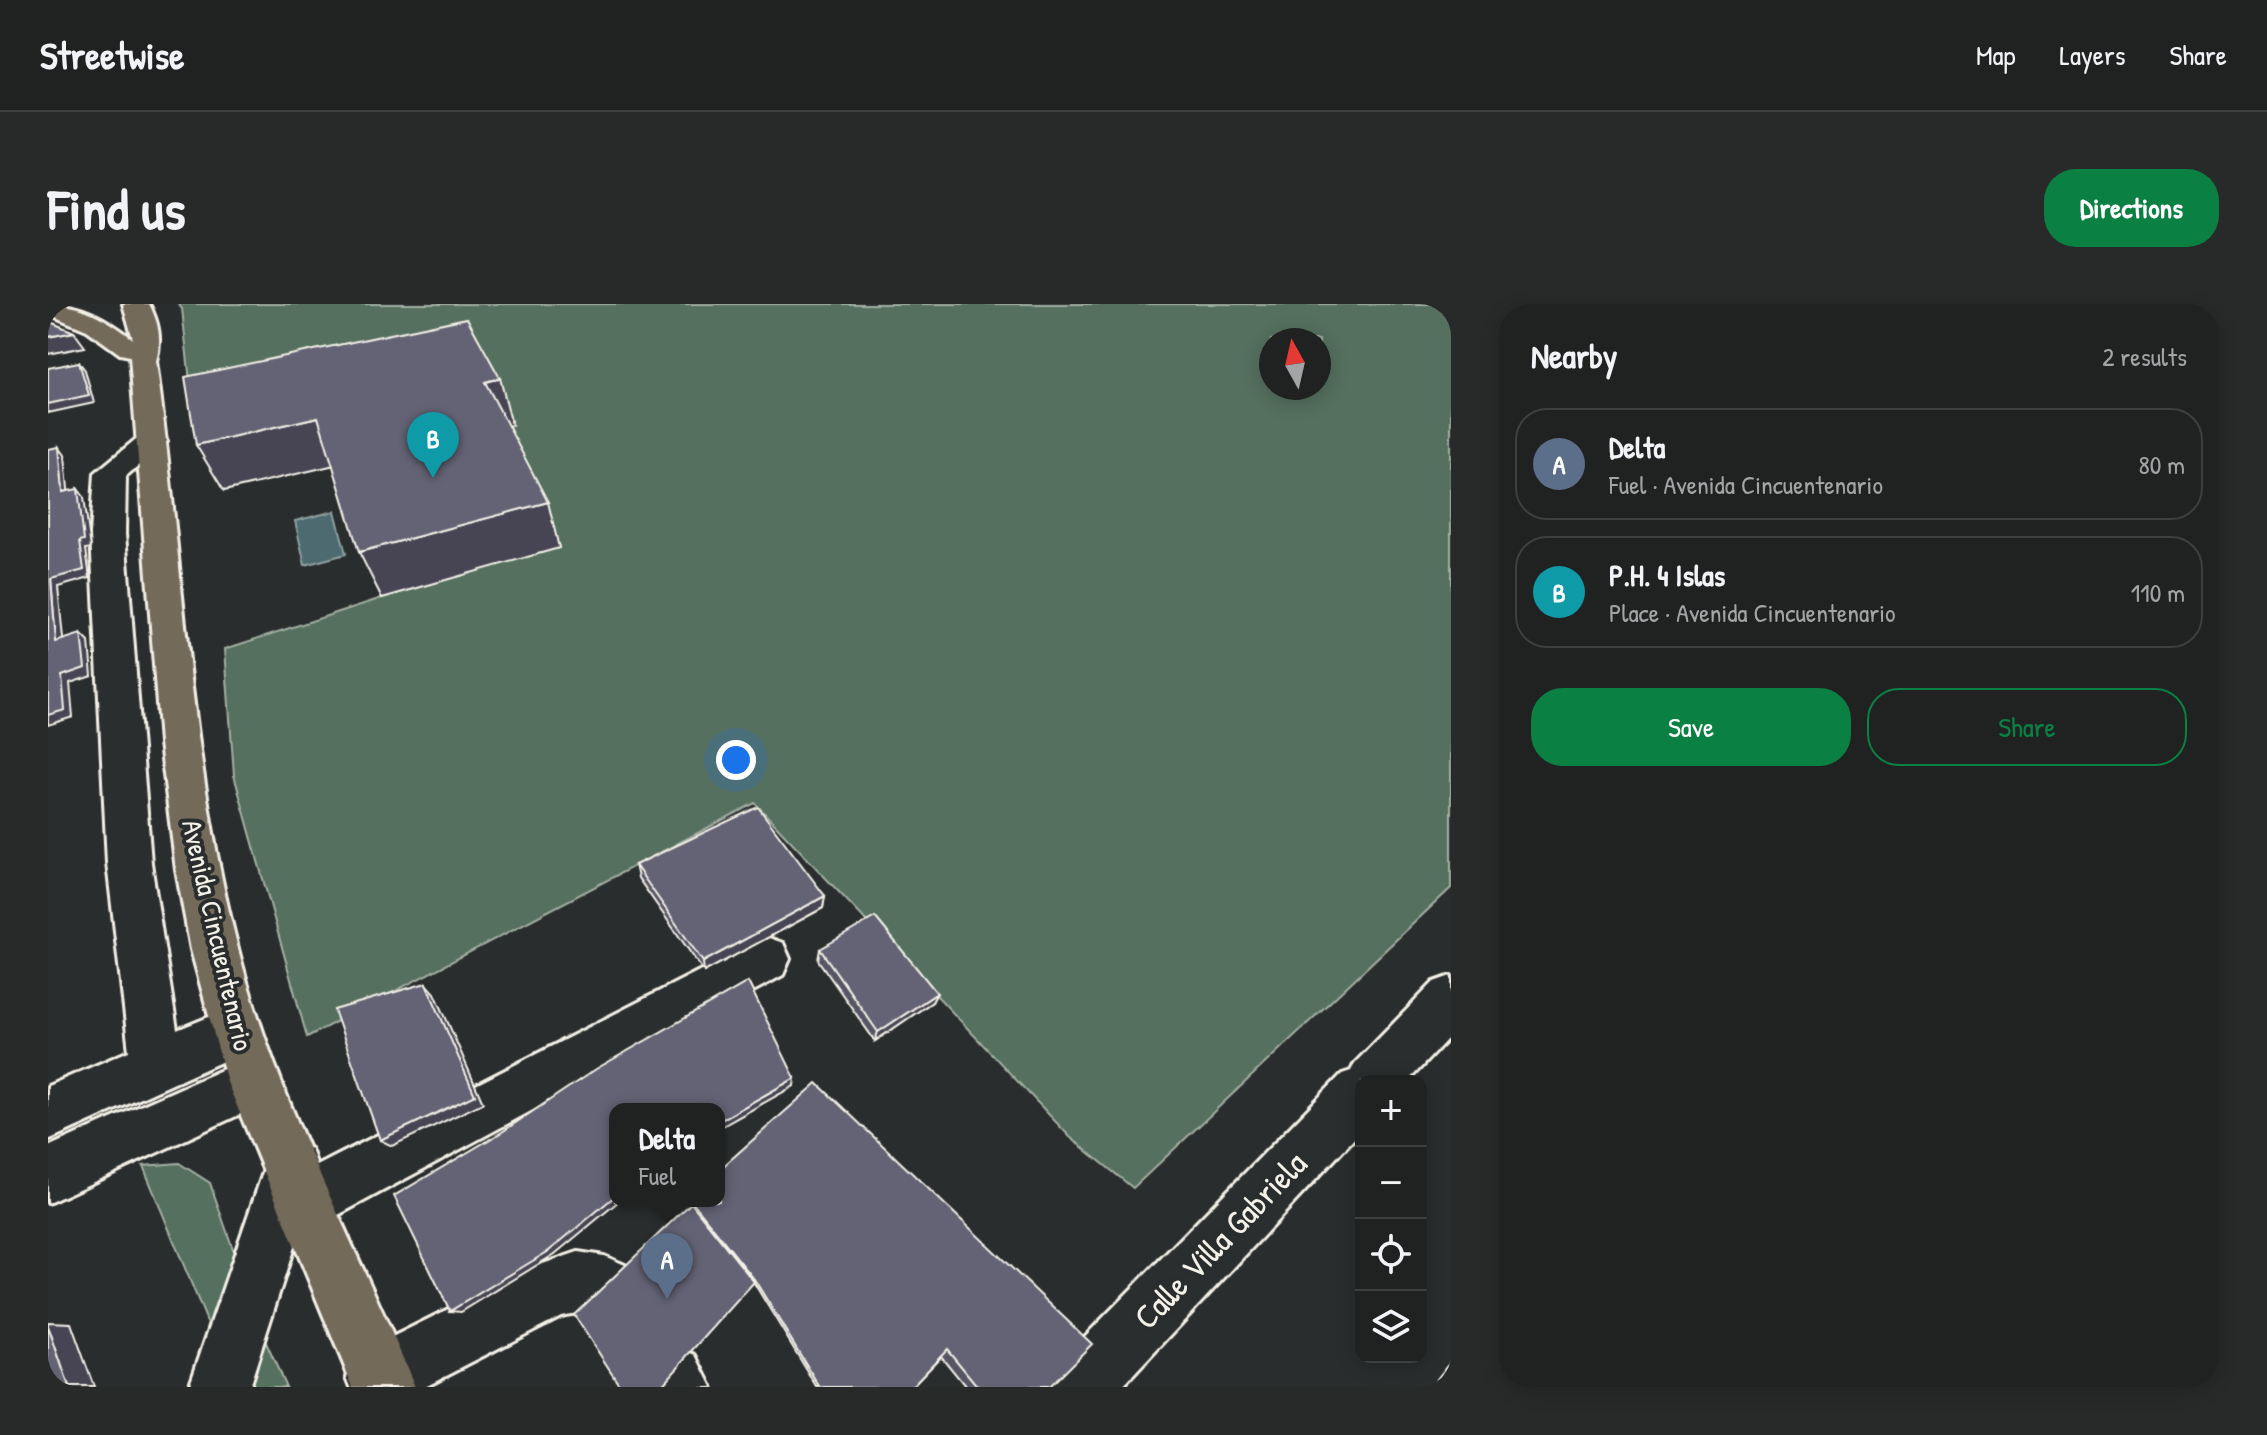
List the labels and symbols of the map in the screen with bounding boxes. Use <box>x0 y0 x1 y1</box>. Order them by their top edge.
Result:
north arrow <box>1259 328 1331 400</box>
pin: B <box>407 412 459 478</box>
your location <box>716 740 756 780</box>
street label: Avenida Cincuentenario <box>173 816 263 1054</box>
street label: Calle Villa Gabriela <box>1123 1141 1317 1339</box>
pin: A <box>641 1233 693 1299</box>

